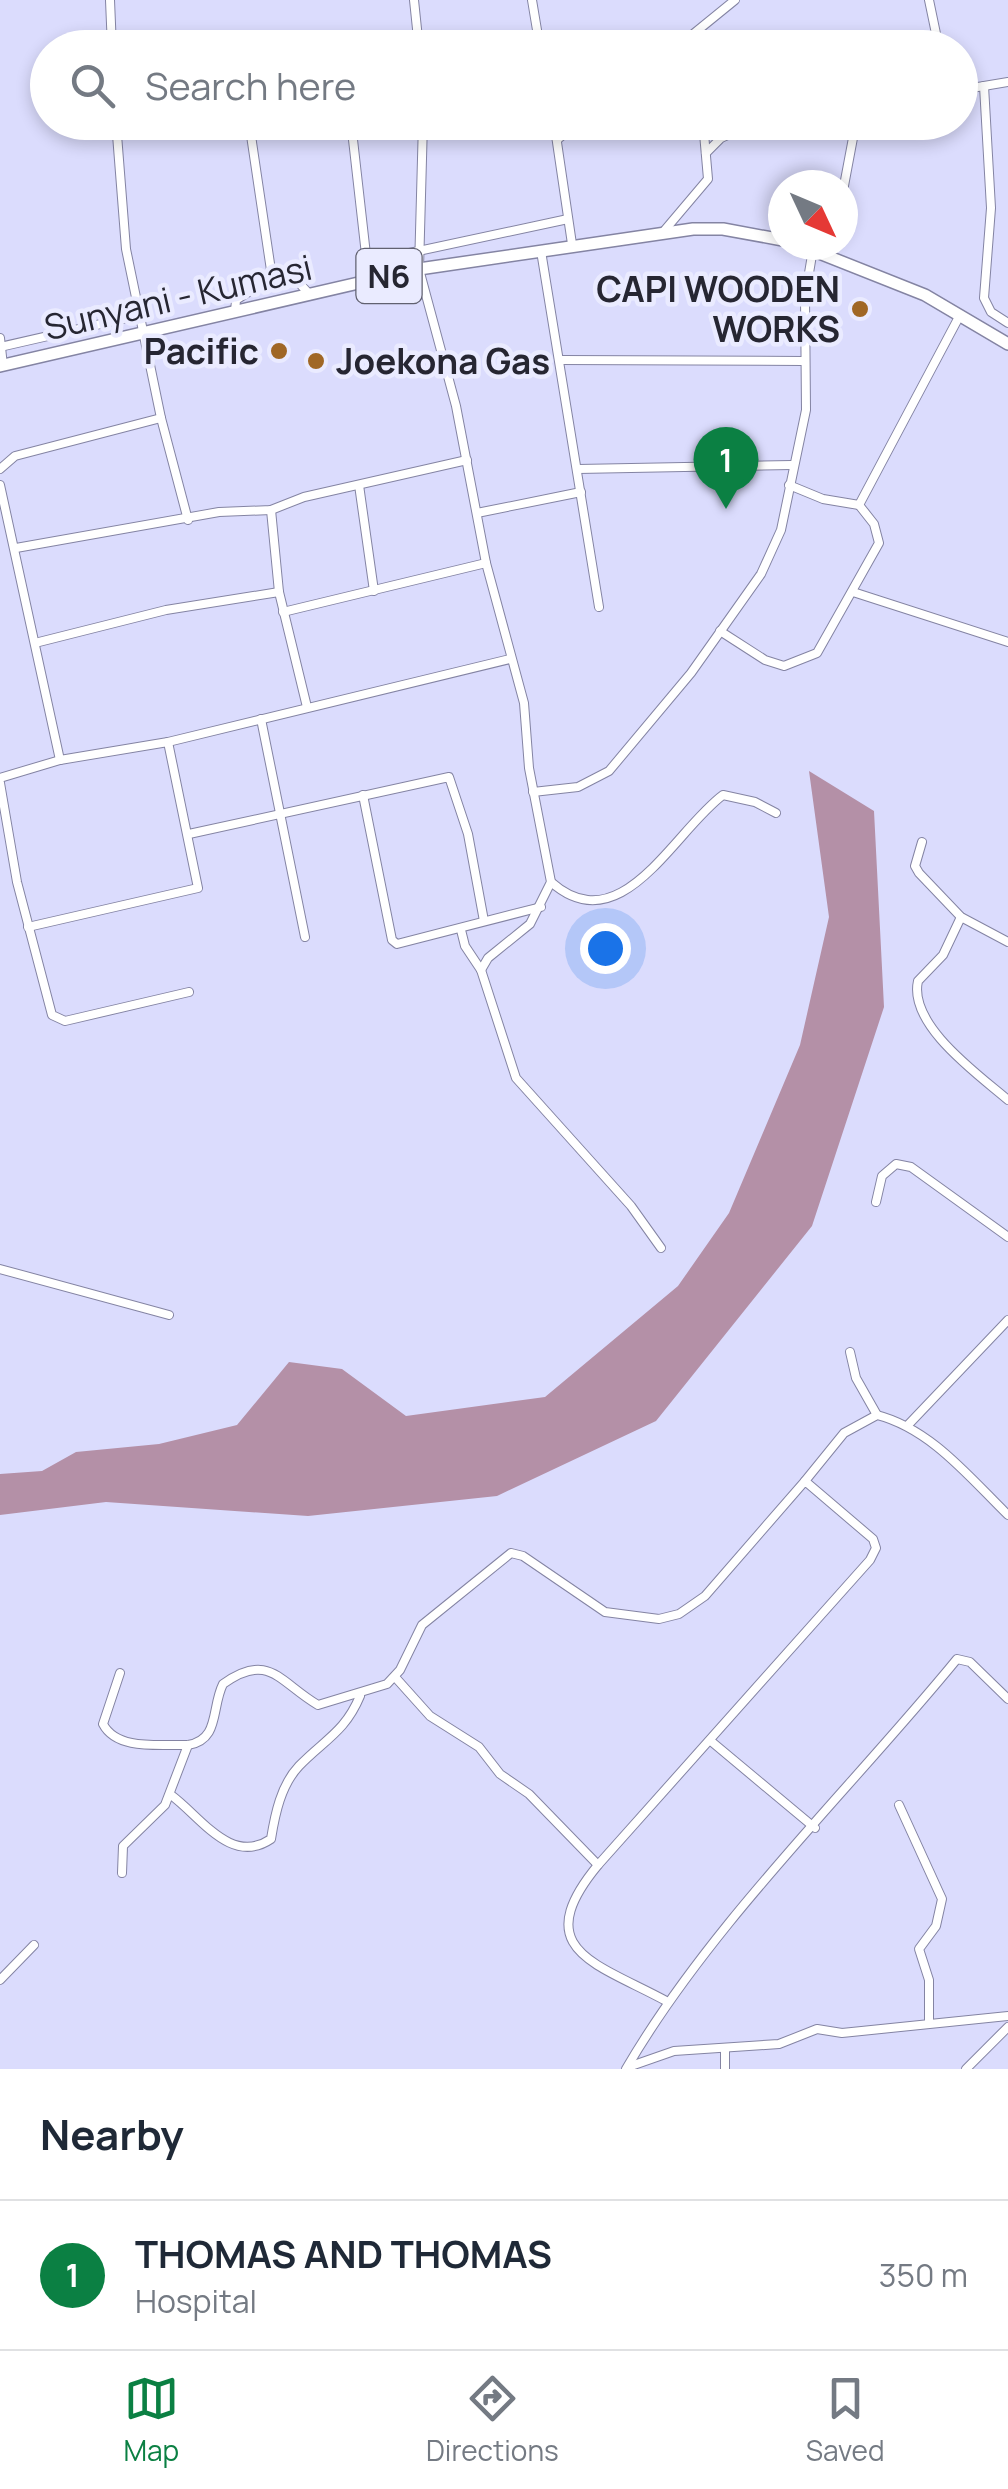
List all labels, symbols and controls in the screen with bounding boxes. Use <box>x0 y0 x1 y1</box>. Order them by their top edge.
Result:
search box <box>30 30 978 140</box>
icon: search <box>65 58 120 113</box>
text: Search here <box>145 59 356 111</box>
north arrow <box>768 170 858 260</box>
street label: Sunyani - Kumasi <box>39 243 317 351</box>
road number: N6 <box>356 249 422 303</box>
place label: CAPI WOODEN WORKS <box>596 265 840 353</box>
marker: CAPI WOODEN WORKS <box>849 298 871 320</box>
place label: Pacific <box>144 327 259 375</box>
place label: Joekona Gas <box>336 337 550 385</box>
marker: Pacific <box>268 340 290 362</box>
marker: Joekona Gas <box>305 350 327 372</box>
pin: 1 <box>694 426 758 509</box>
your location <box>580 923 631 974</box>
text: Nearby <box>40 2105 184 2163</box>
text: THOMAS AND THOMAS <box>135 2227 552 2279</box>
text: 1 <box>65 2253 80 2297</box>
text: 350 m <box>879 2253 968 2297</box>
text: Hospital <box>135 2279 257 2323</box>
tab: Map <box>123 2371 179 2469</box>
tab: Directions <box>426 2371 559 2469</box>
tab: Saved <box>806 2371 885 2469</box>

